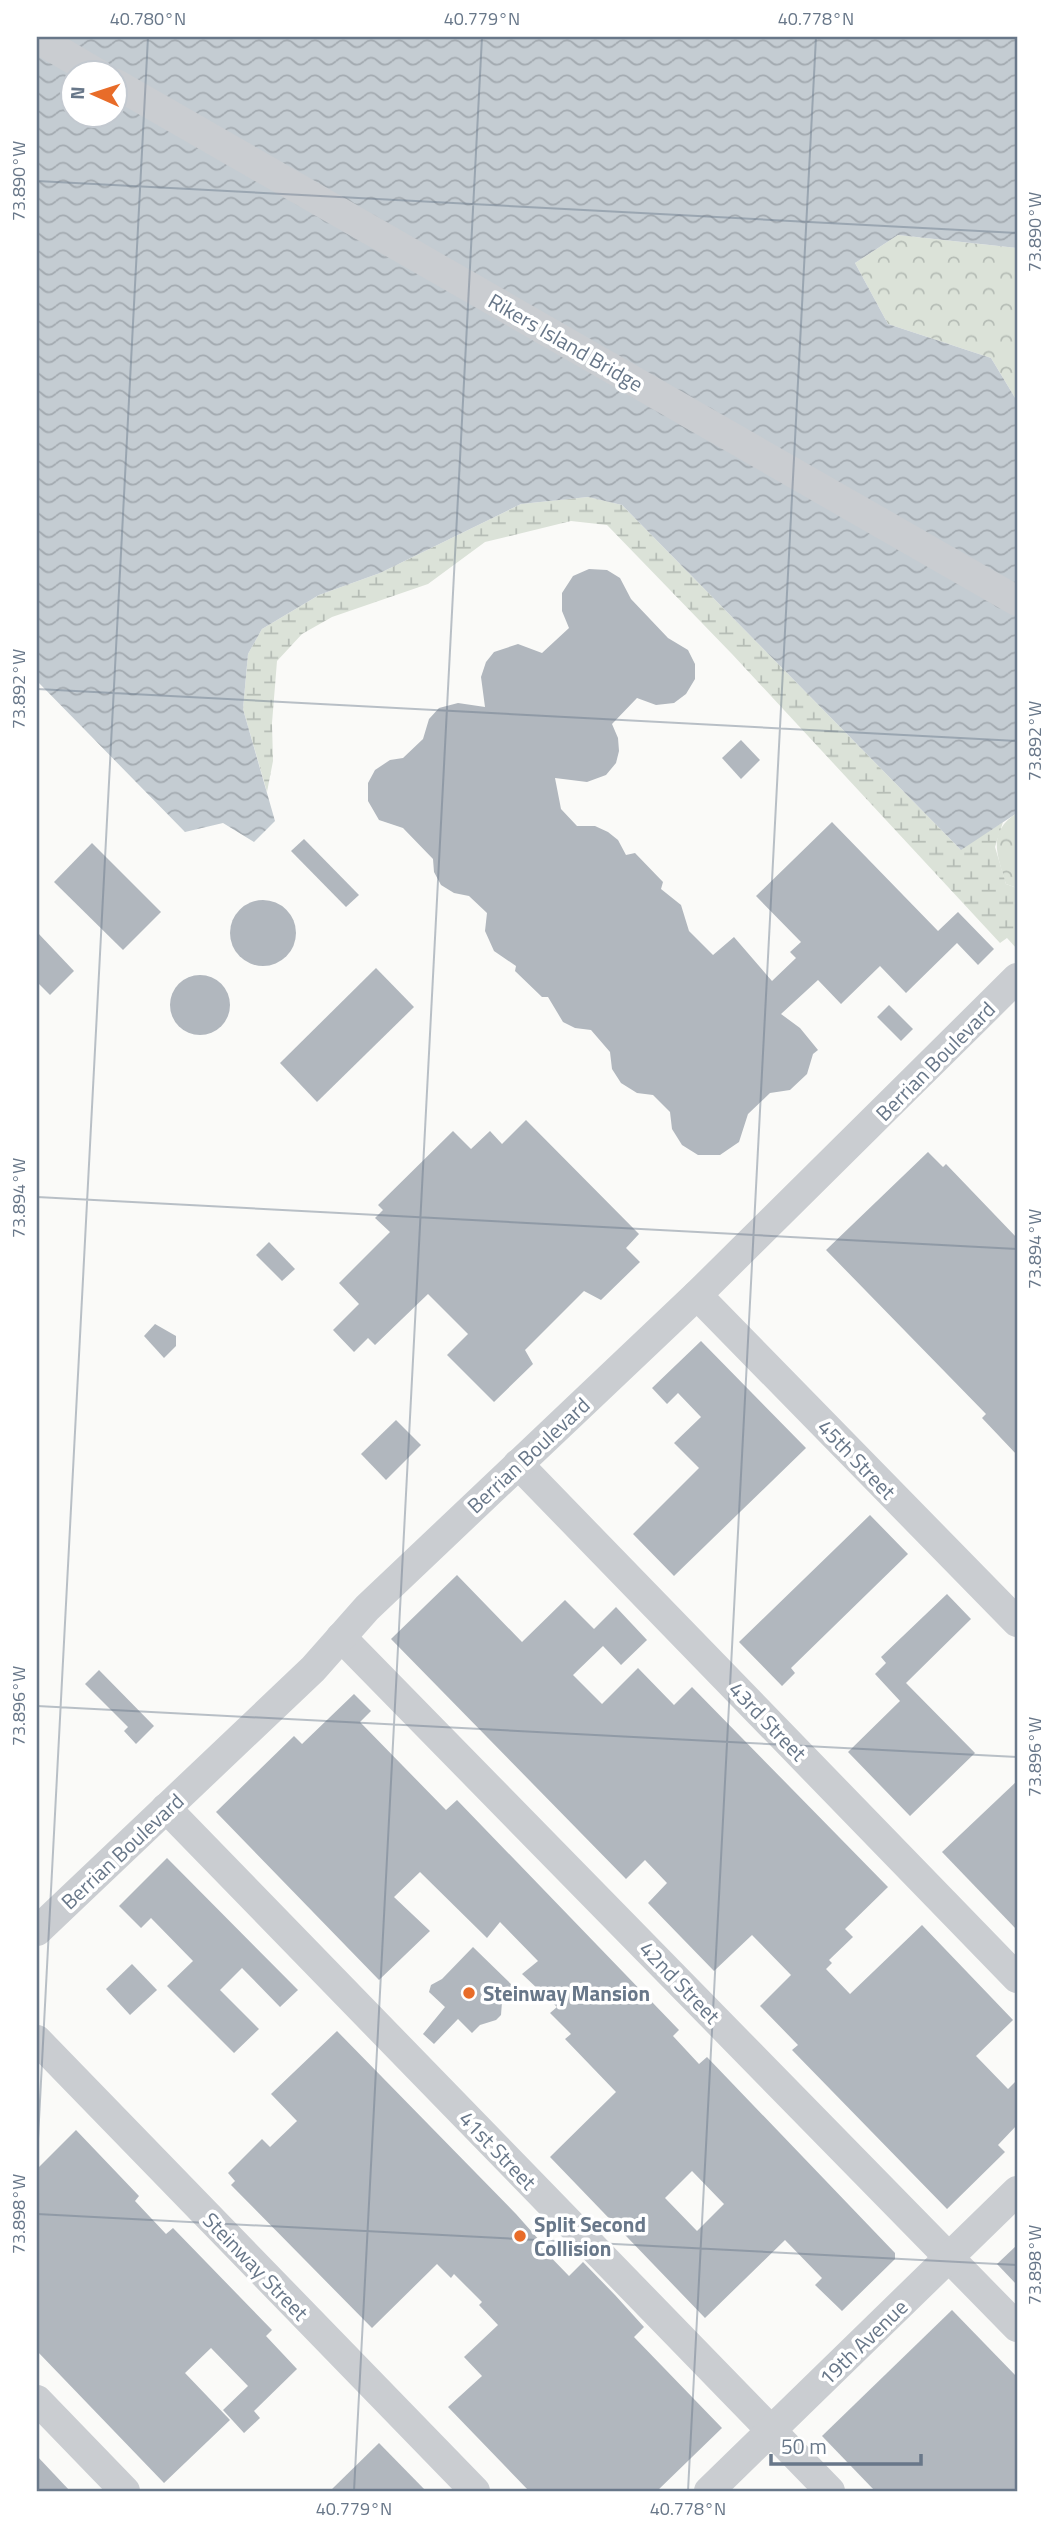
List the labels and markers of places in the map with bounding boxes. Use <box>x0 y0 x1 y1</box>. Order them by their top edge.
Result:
place label: Steinway Mansion <box>483 1977 650 2009</box>
marker: Steinway Mansion <box>461 1985 477 2001</box>
place label: Split Second Collision <box>534 2208 646 2264</box>
marker: Split Second Collision <box>512 2228 528 2244</box>

